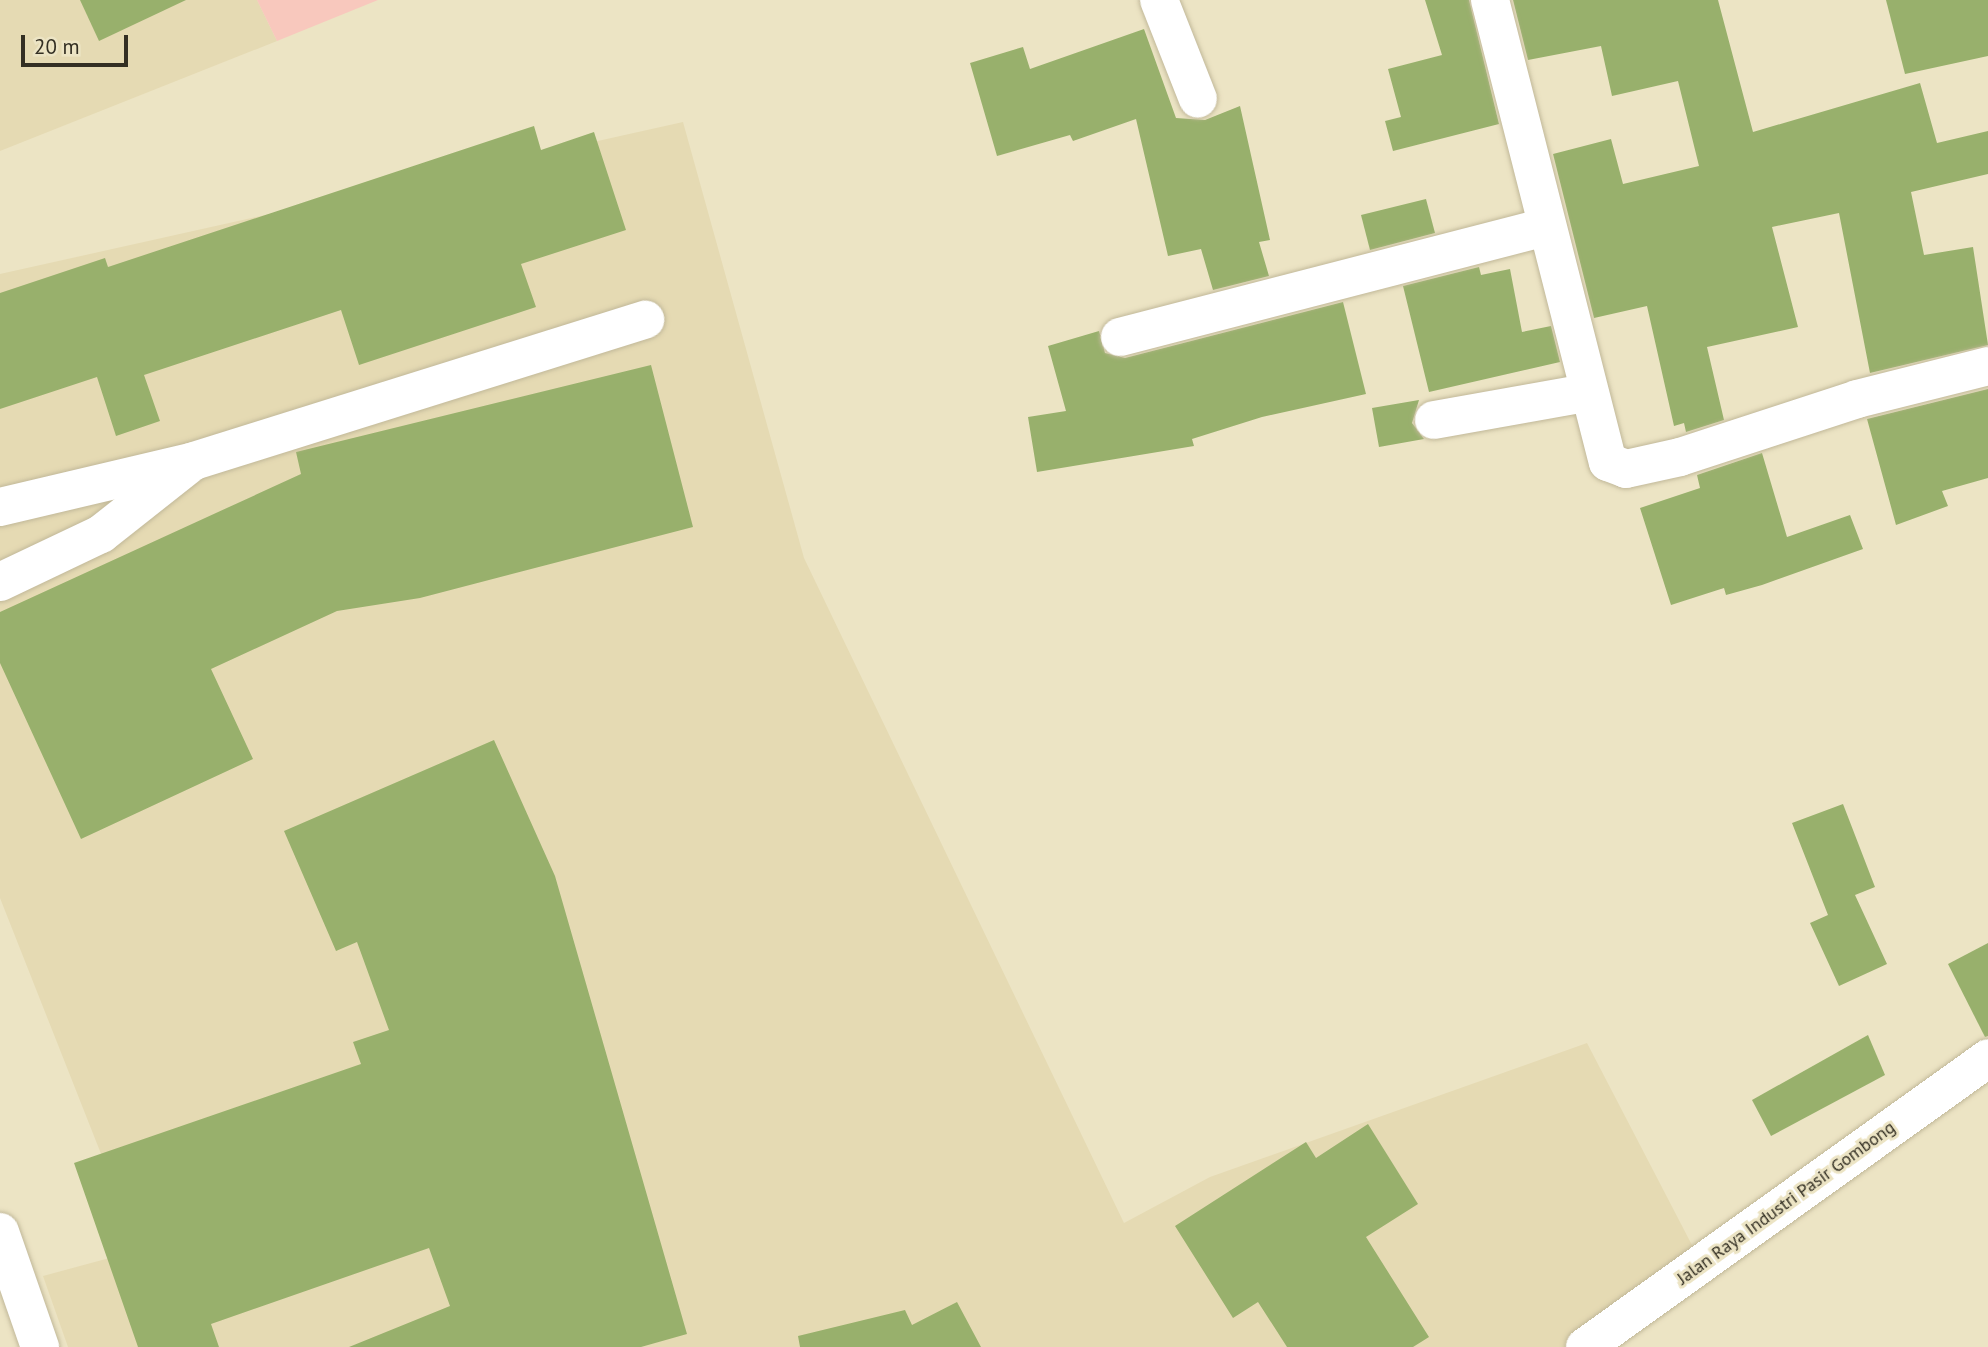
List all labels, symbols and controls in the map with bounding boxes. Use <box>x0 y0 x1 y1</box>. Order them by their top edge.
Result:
scale bar <box>24 21 131 65</box>
text: 20 m <box>34 33 80 60</box>
street label: Jalan Raya Industri Pasir Gombong <box>1673 1117 1899 1289</box>

